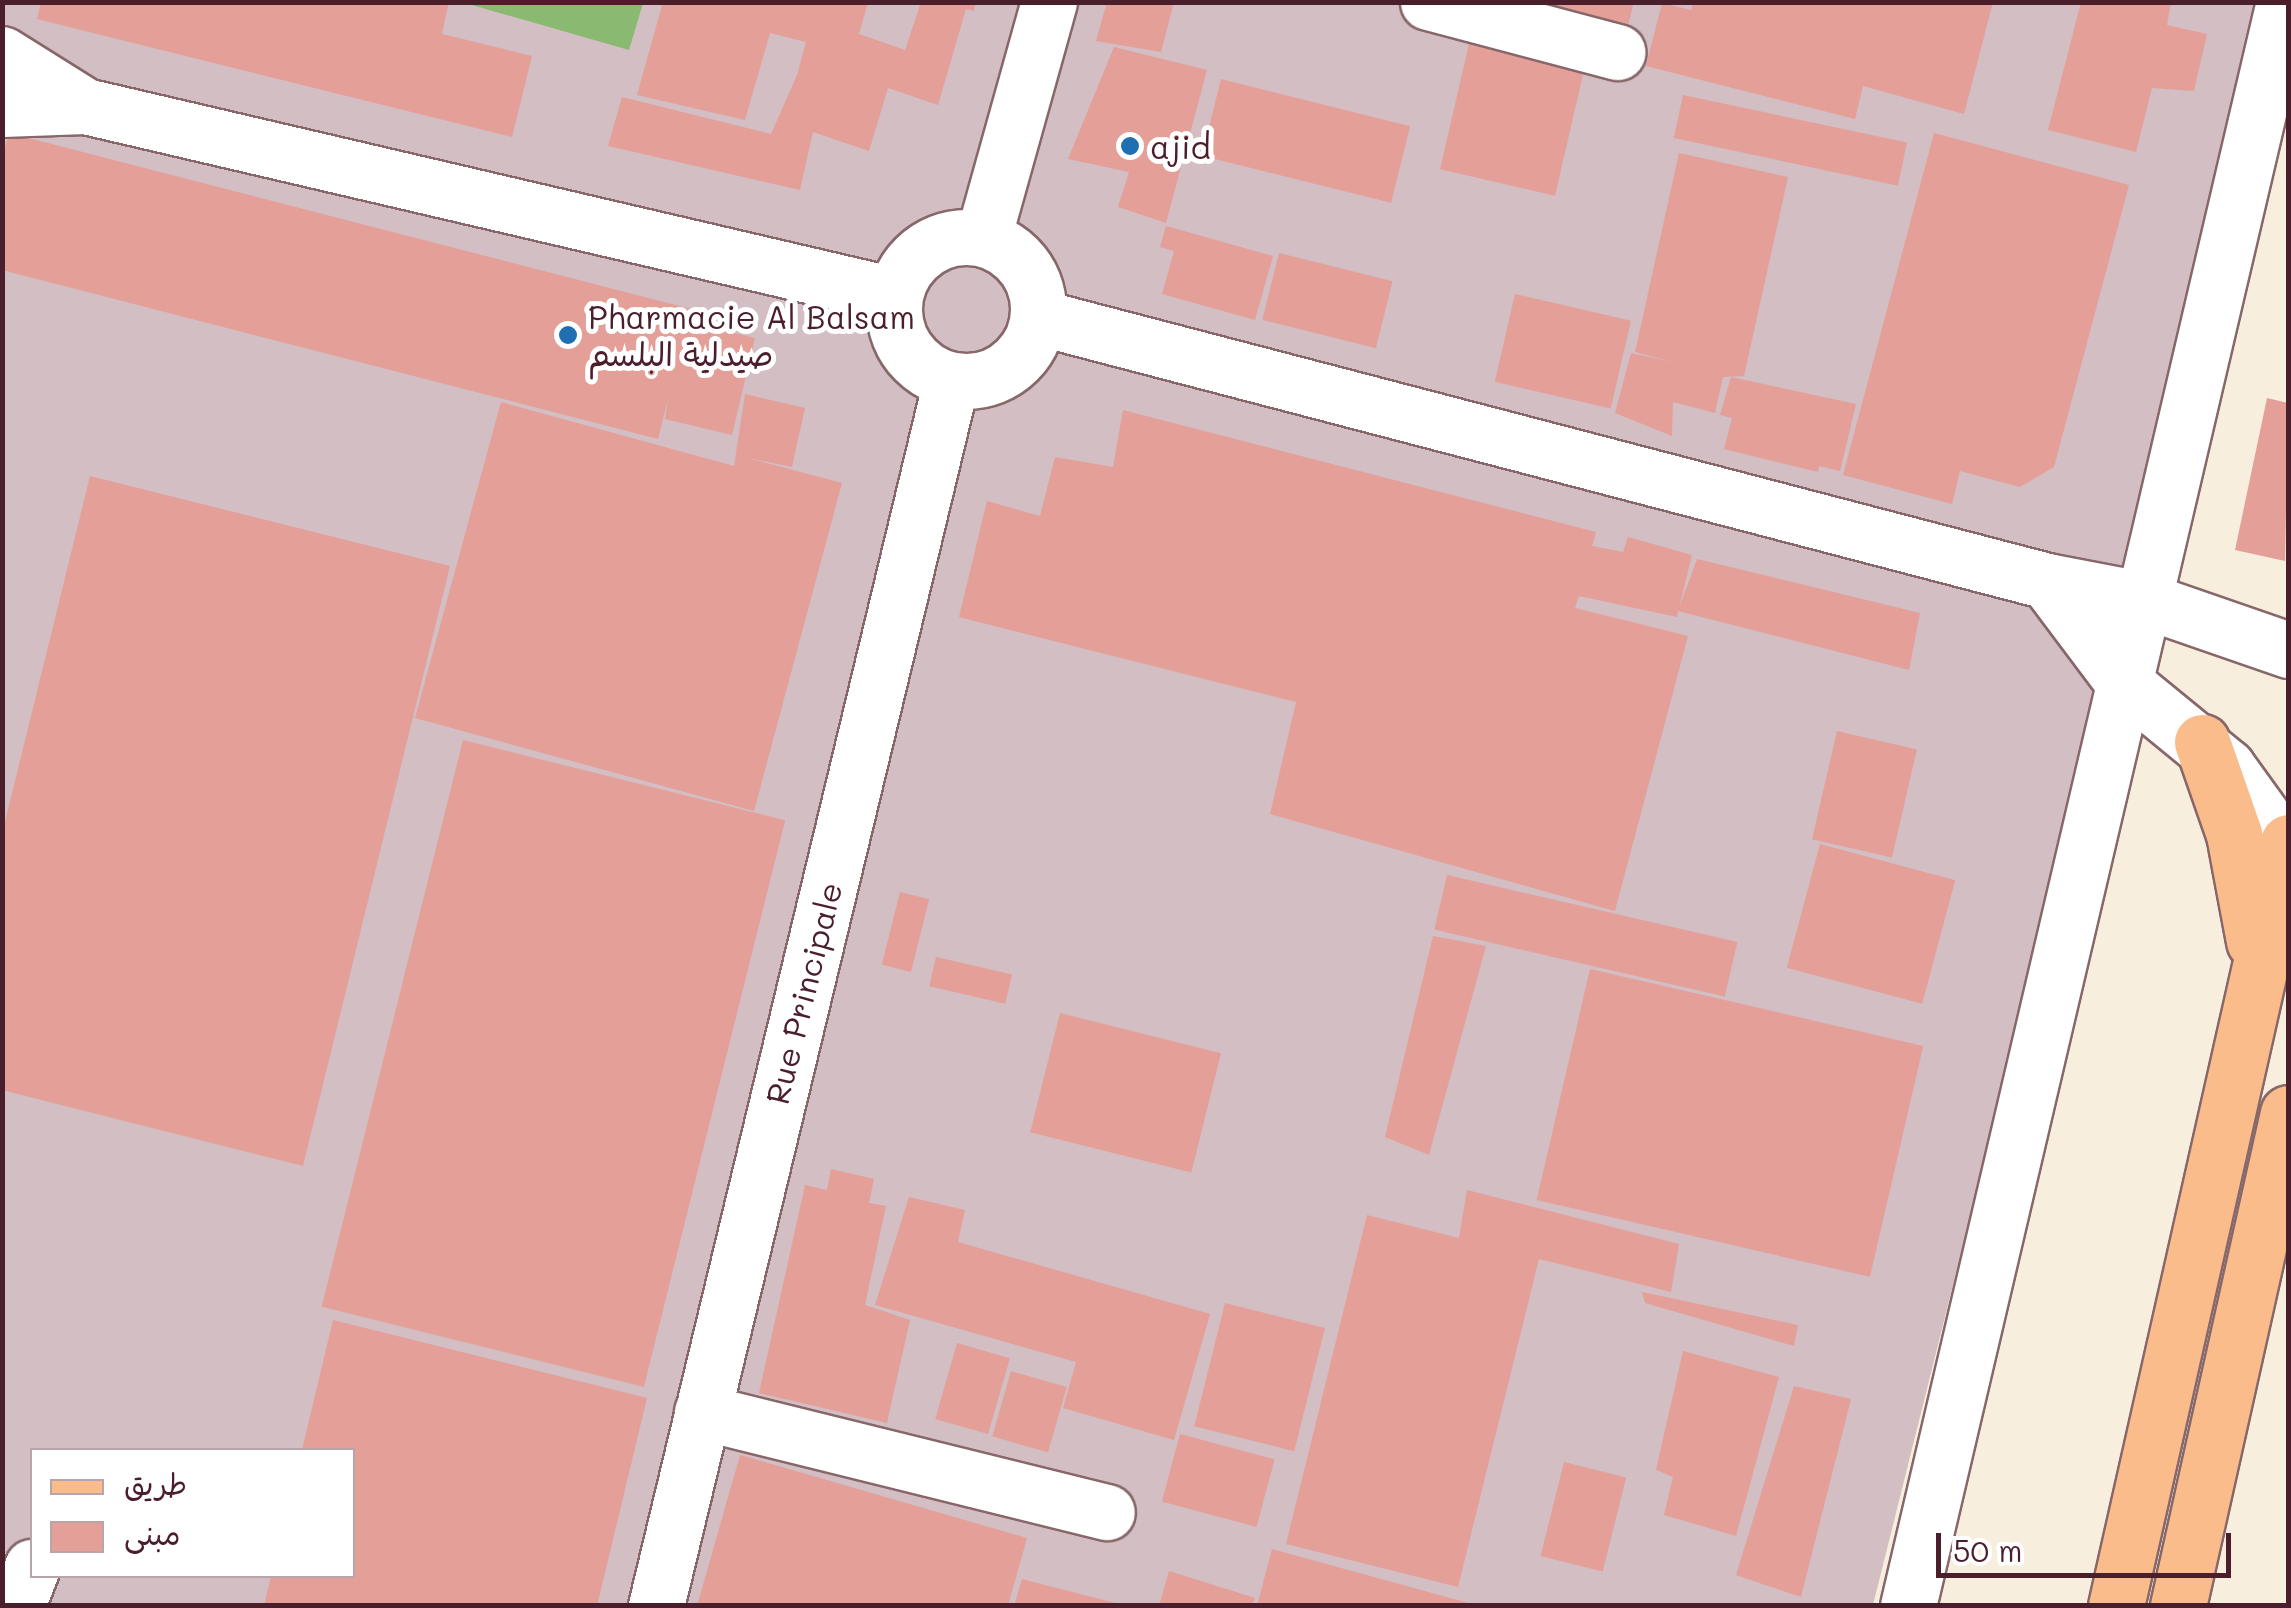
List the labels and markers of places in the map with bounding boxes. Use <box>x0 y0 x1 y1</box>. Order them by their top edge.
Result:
place label: ajid <box>1150 127 1211 165</box>
marker: ajid <box>1119 135 1141 157</box>
place label: Pharmacie Al Balsam صيدلية البلسم <box>588 298 915 373</box>
marker: Pharmacie Al Balsam صيدلية البلسم <box>557 324 579 346</box>

